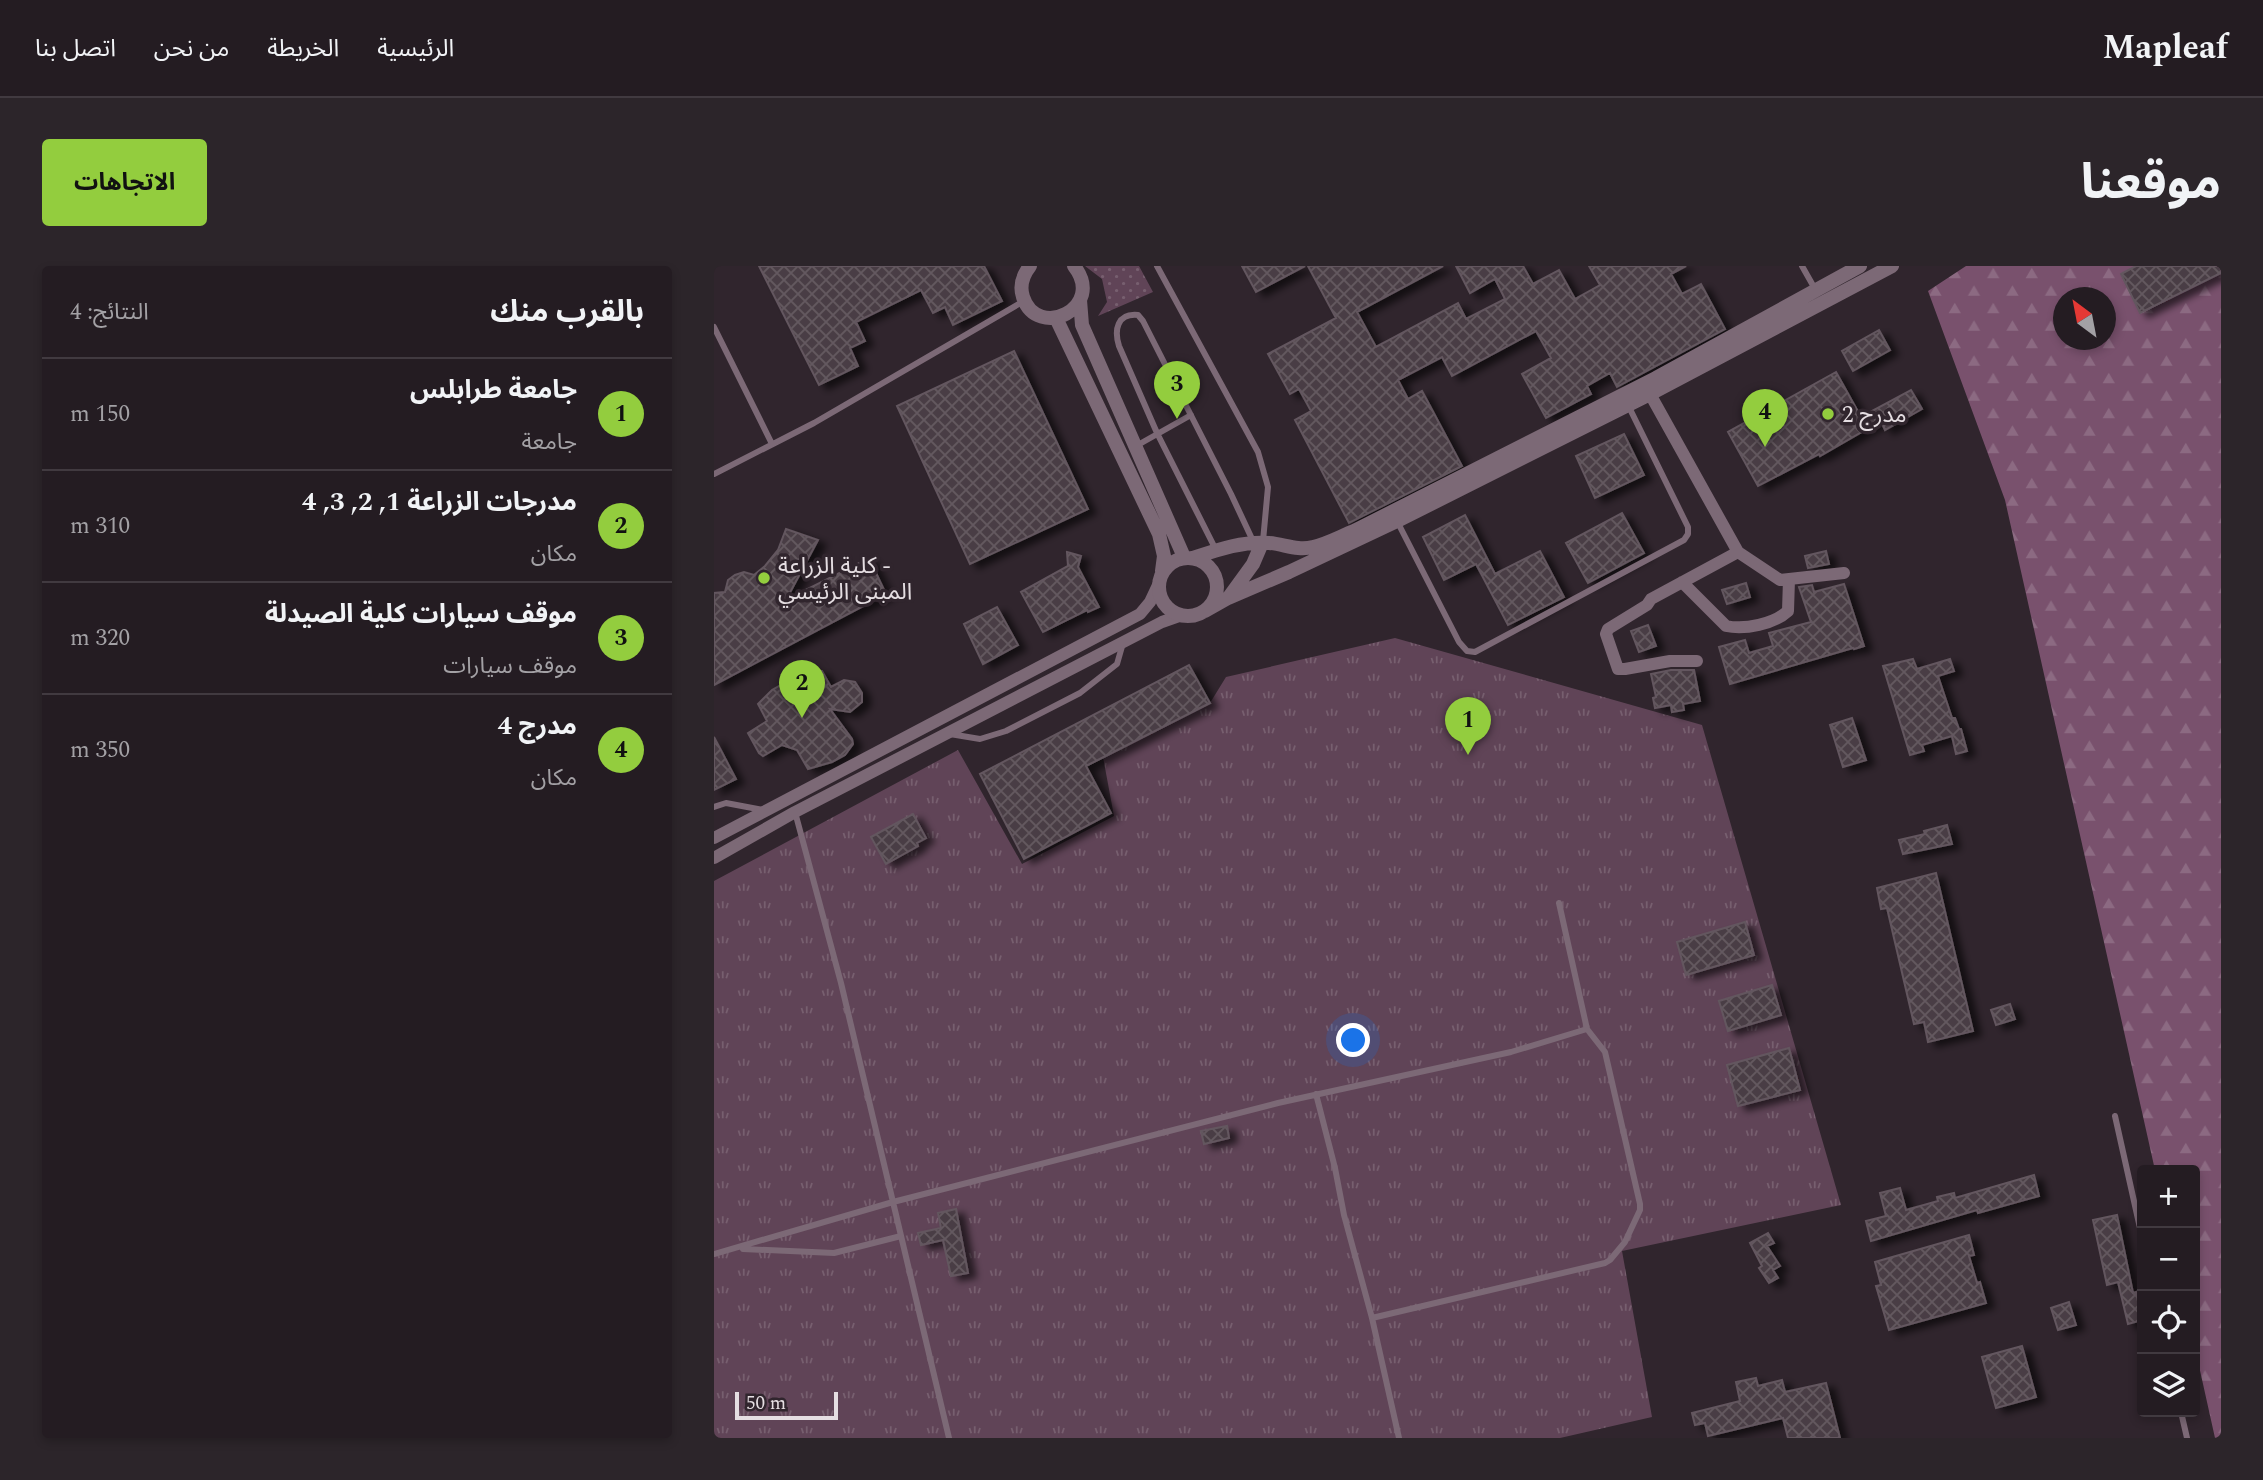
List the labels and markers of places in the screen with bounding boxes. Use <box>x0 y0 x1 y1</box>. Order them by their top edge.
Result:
pin: 3 <box>1154 361 1200 419</box>
pin: 4 <box>1742 389 1788 447</box>
place label: مدرج 2 <box>1842 398 1907 433</box>
marker: مدرج 2 <box>1820 406 1836 422</box>
place label: كلية الزراعة - المبنى الرئيسي <box>778 549 912 610</box>
marker: كلية الزراعة - المبنى الرئيسي <box>756 570 772 586</box>
pin: 2 <box>779 660 825 718</box>
pin: 1 <box>1445 697 1491 755</box>

